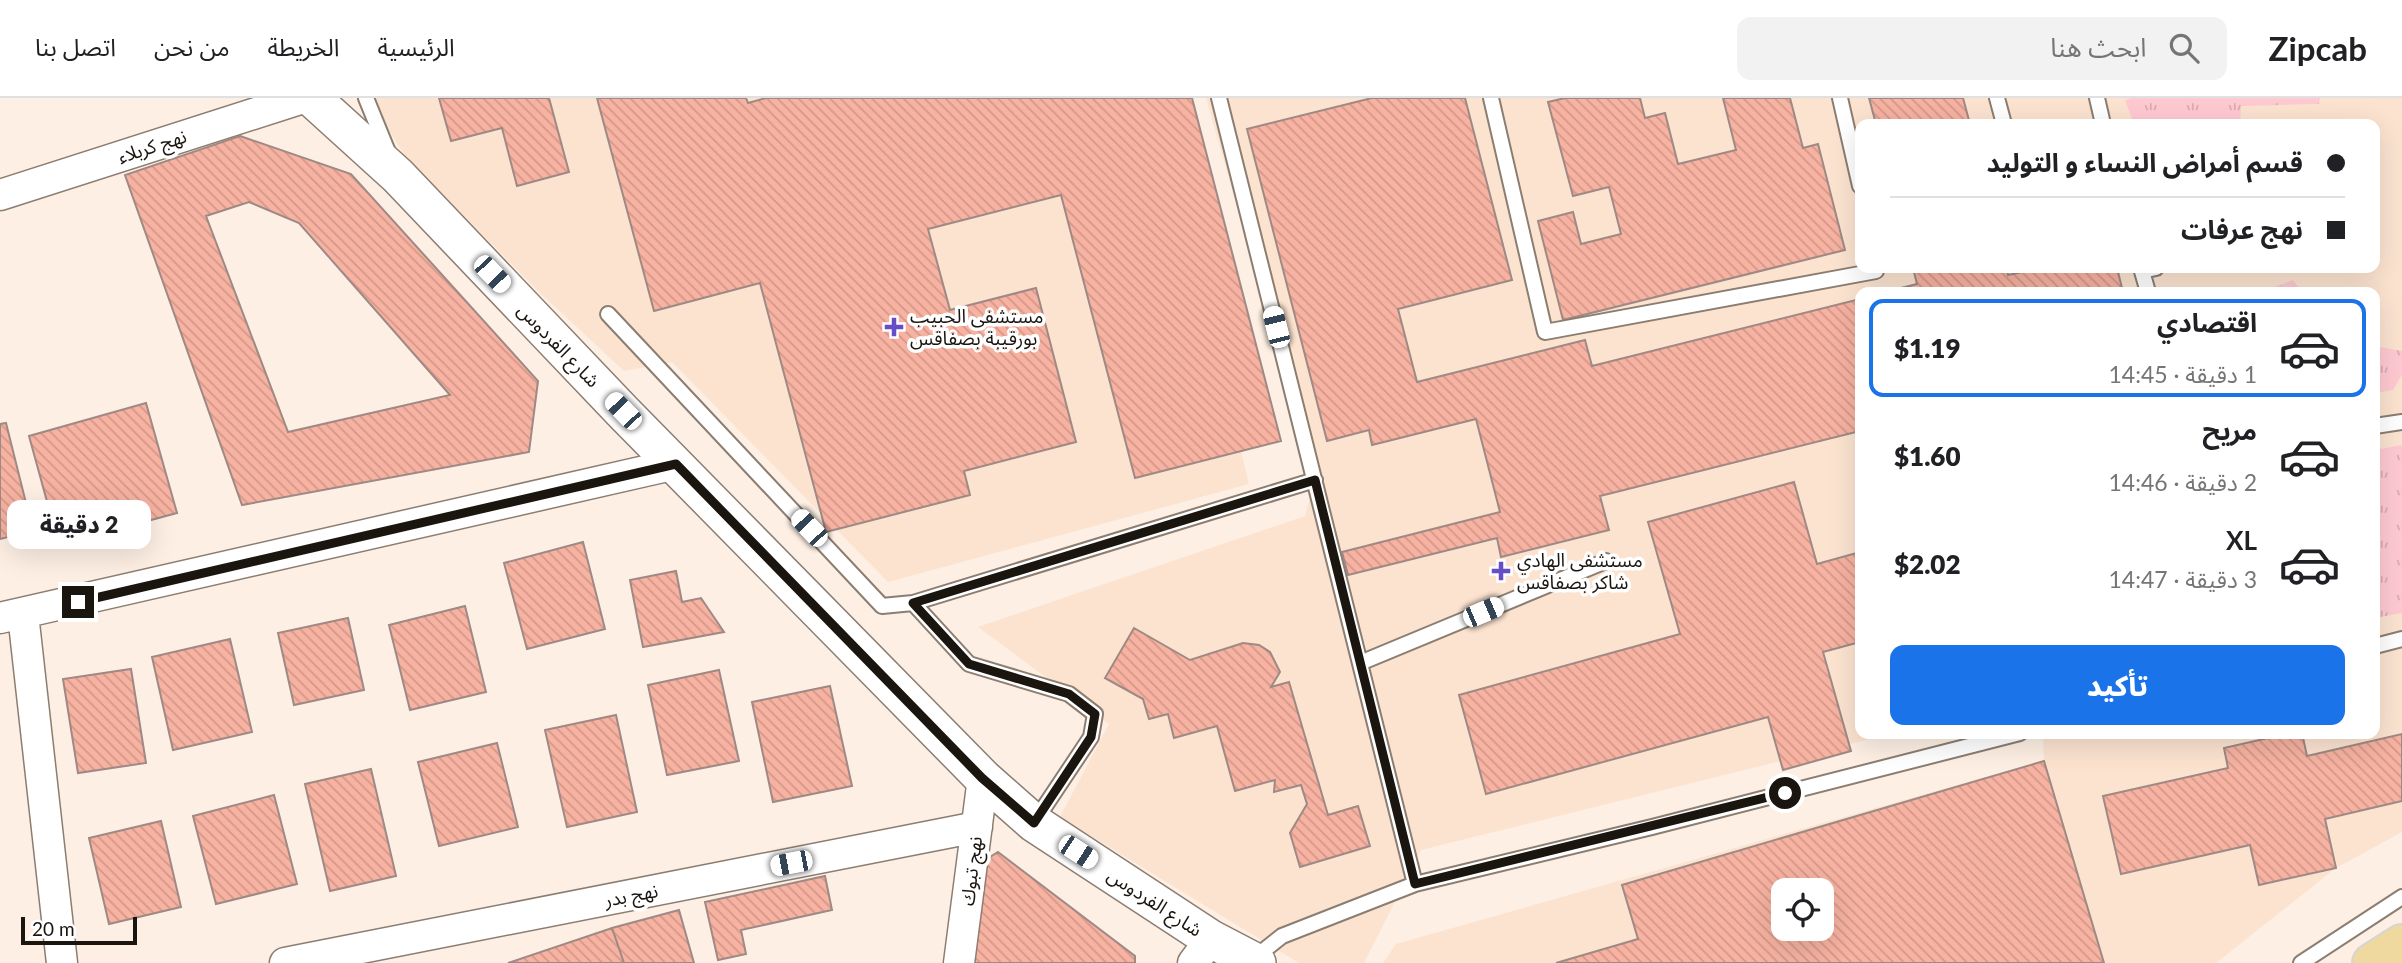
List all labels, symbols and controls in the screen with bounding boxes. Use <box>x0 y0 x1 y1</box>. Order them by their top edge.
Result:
search box <box>1737 17 2227 80</box>
text: Zipcab <box>2269 28 2367 68</box>
icon: search <box>2165 29 2203 67</box>
text: ابحث هنا <box>2050 31 2147 63</box>
text: اتصل بنا <box>35 32 116 61</box>
text: من نحن <box>154 32 230 61</box>
text: الخريطة <box>268 32 339 61</box>
text: الرئيسية <box>377 32 455 61</box>
street label: نهج كربلاء <box>115 124 190 171</box>
text: قسم أمراض النساء و التوليد <box>1987 146 2303 178</box>
text: نهج عرفات <box>2181 213 2303 245</box>
car <box>470 252 515 296</box>
street label: شارع الفردوس <box>511 298 605 394</box>
place label: مستشفى الحبيب بورقيبة بصفاقس <box>910 304 1044 350</box>
car <box>1261 304 1292 350</box>
text: اقتصادي <box>2157 306 2257 338</box>
marker: مستشفى الحبيب بورقيبة بصفاقس <box>884 317 904 337</box>
icon: car <box>2278 317 2341 380</box>
text: $1.19 <box>1894 332 1961 364</box>
text: 1 دقيقة · 14:45 <box>2109 360 2257 388</box>
car <box>601 389 646 433</box>
text: مريح <box>2202 414 2257 446</box>
icon: car <box>2278 425 2341 488</box>
text: $1.60 <box>1894 440 1961 472</box>
text: 2 دقيقة · 14:46 <box>2109 468 2257 496</box>
callout: 2 دقيقة <box>6 500 150 550</box>
car <box>787 505 832 551</box>
text: 2 دقيقة <box>40 510 118 538</box>
text: XL <box>2226 524 2257 556</box>
icon: car <box>2278 533 2341 596</box>
place label: مستشفى الهادي شاكر بصفاقس <box>1517 548 1643 594</box>
text: $2.02 <box>1894 548 1961 580</box>
marker: مستشفى الهادي شاكر بصفاقس <box>1491 561 1511 581</box>
text: 3 دقيقة · 14:47 <box>2109 565 2257 593</box>
route end <box>62 586 94 618</box>
car <box>1460 594 1507 630</box>
button: تأكيد <box>1890 645 2345 725</box>
route start <box>1769 777 1801 809</box>
car <box>1055 832 1102 872</box>
street label: نهج تبوك <box>955 835 990 908</box>
car <box>769 849 814 877</box>
street label: شارع الفردوس <box>1102 862 1207 943</box>
street label: نهج بدر <box>601 878 660 915</box>
map controls <box>1771 878 1834 941</box>
button: locate <box>1771 878 1834 941</box>
scale bar <box>21 914 136 946</box>
text: 20 m <box>32 917 75 940</box>

